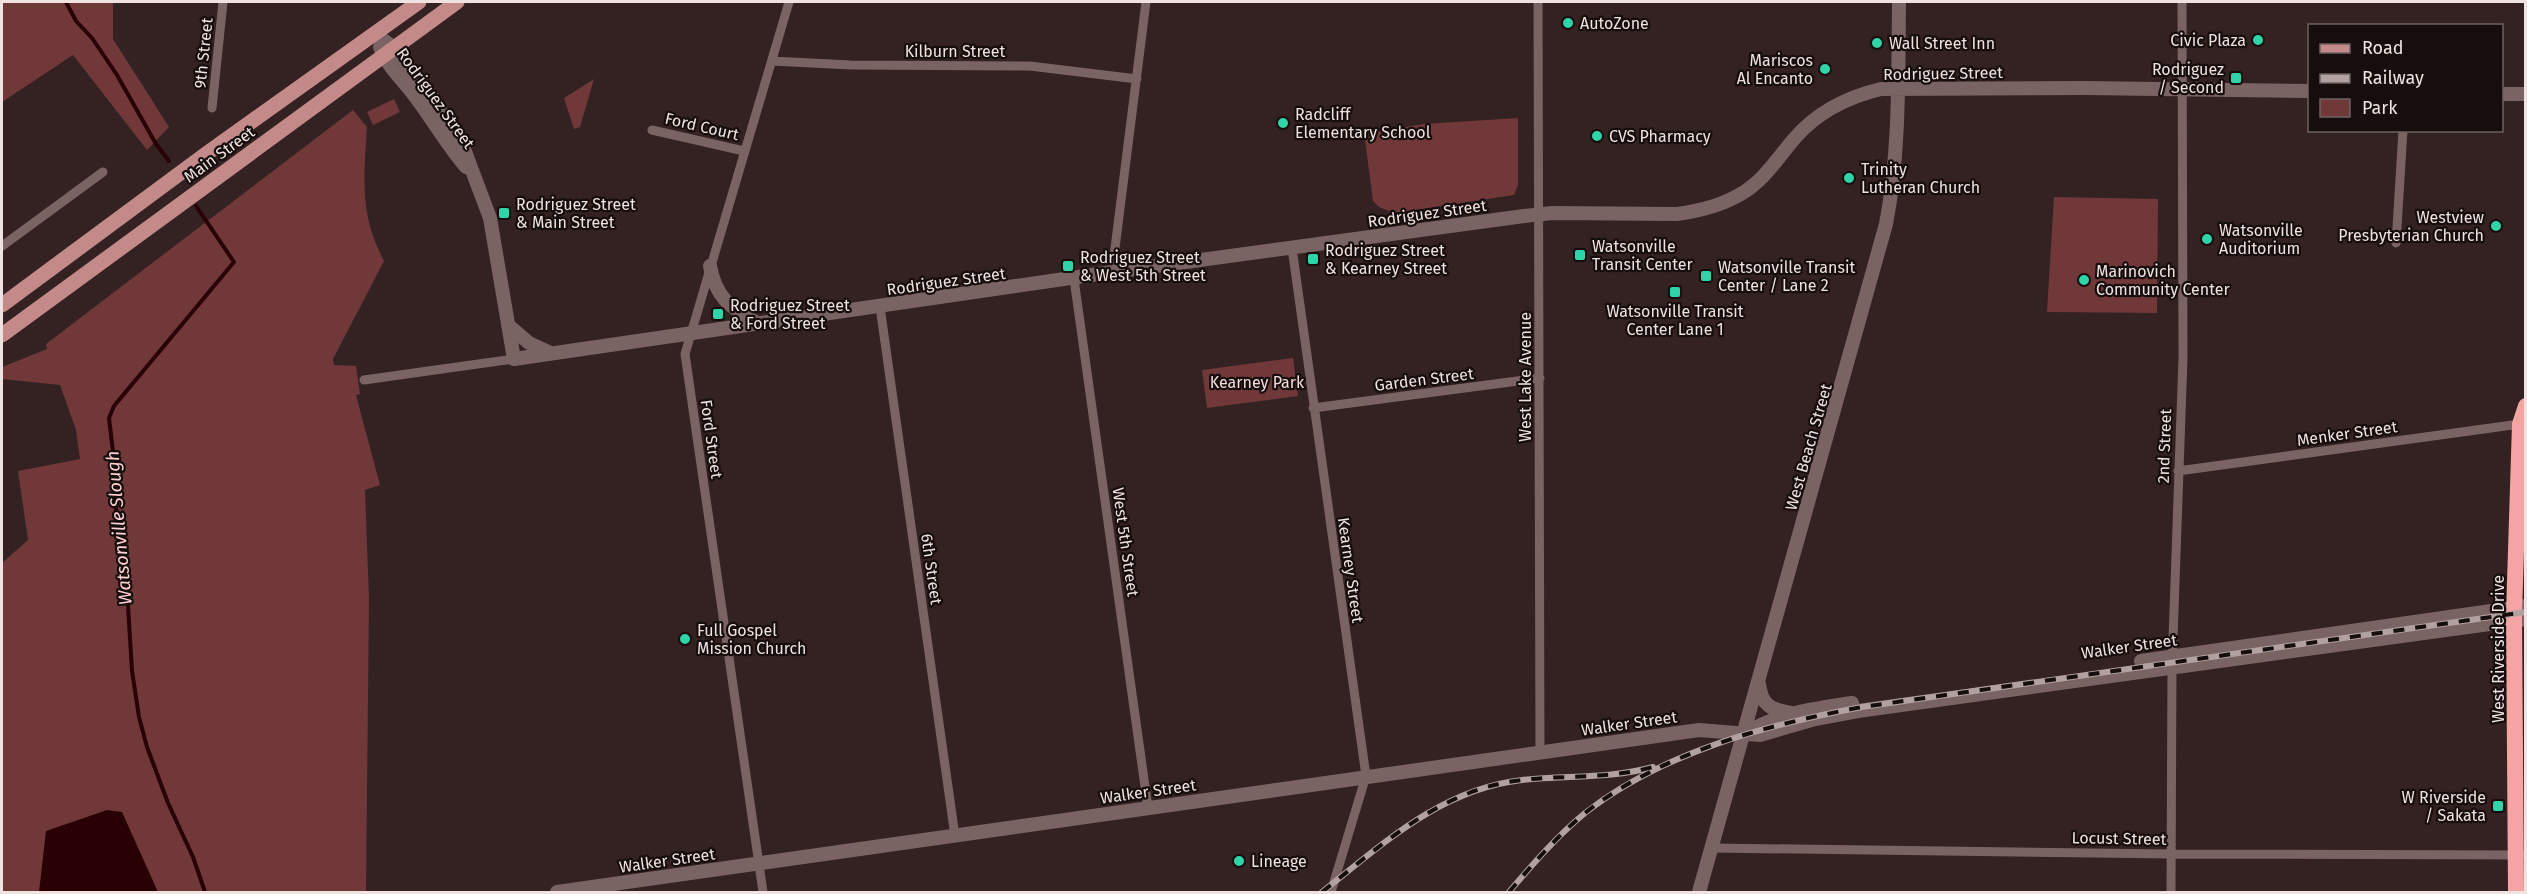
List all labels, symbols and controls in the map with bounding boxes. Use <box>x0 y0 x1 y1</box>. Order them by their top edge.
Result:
place label: AutoZone <box>1580 14 1649 33</box>
street label: 9th Street <box>190 16 217 89</box>
marker: AutoZone <box>1561 16 1575 30</box>
legend <box>2308 24 2503 132</box>
place label: Civic Plaza <box>2170 31 2246 50</box>
marker: Civic Plaza <box>2251 33 2265 47</box>
place label: Wall Street Inn <box>1889 34 1995 53</box>
marker: Wall Street Inn <box>1870 36 1884 50</box>
text: Road <box>2362 37 2404 59</box>
street label: Kilburn Street <box>905 42 1006 61</box>
street label: Rodriguez Street <box>393 44 479 153</box>
place label: Mariscos Al Encanto <box>1737 51 1813 88</box>
place label: Rodriguez / Second <box>2152 60 2224 97</box>
marker: Mariscos Al Encanto <box>1818 62 1832 76</box>
street label: Rodriguez Street <box>1883 63 2003 84</box>
text: Railway <box>2362 67 2424 89</box>
marker: Rodriguez / Second <box>2229 71 2243 85</box>
text: Park <box>2362 97 2398 119</box>
place label: Radcliff Elementary School <box>1295 105 1431 142</box>
street label: Ford Court <box>663 109 741 144</box>
marker: Radcliff Elementary School <box>1276 116 1290 130</box>
street label: Main Street <box>180 122 259 186</box>
place label: CVS Pharmacy <box>1609 127 1711 146</box>
marker: CVS Pharmacy <box>1590 129 1604 143</box>
place label: Trinity Lutheran Church <box>1861 160 1980 197</box>
marker: Trinity Lutheran Church <box>1842 171 1856 185</box>
place label: Rodriguez Street & Main Street <box>516 195 636 232</box>
street label: Rodriguez Street <box>1366 196 1488 231</box>
marker: Rodriguez Street & Main Street <box>497 206 511 220</box>
place label: Westview Presbyterian Church <box>2338 208 2485 245</box>
marker: Westview Presbyterian Church <box>2489 219 2503 233</box>
place label: Watsonville Auditorium <box>2219 221 2303 258</box>
marker: Watsonville Auditorium <box>2200 232 2214 246</box>
place label: Watsonville Transit Center <box>1592 237 1693 274</box>
place label: Rodriguez Street & Kearney Street <box>1325 241 1447 278</box>
place label: Rodriguez Street & West 5th Street <box>1080 248 1206 285</box>
marker: Watsonville Transit Center <box>1573 248 1587 262</box>
marker: Rodriguez Street & Kearney Street <box>1306 252 1320 266</box>
place label: Watsonville Transit Center / Lane 2 <box>1718 258 1855 295</box>
marker: Rodriguez Street & West 5th Street <box>1061 259 1075 273</box>
place label: Marinovich Community Center <box>2096 262 2230 299</box>
street label: Rodriguez Street <box>885 264 1007 299</box>
marker: Watsonville Transit Center / Lane 2 <box>1699 269 1713 283</box>
marker: Marinovich Community Center <box>2077 273 2091 287</box>
marker: Watsonville Transit Center Lane 1 <box>1668 285 1682 299</box>
place label: Rodriguez Street & Ford Street <box>730 296 850 333</box>
place label: Watsonville Transit Center Lane 1 <box>1606 302 1744 339</box>
marker: Rodriguez Street & Ford Street <box>711 307 725 321</box>
street label: West Lake Avenue <box>1516 312 1535 442</box>
street label: Garden Street <box>1373 364 1475 395</box>
park label: Kearney Park <box>1210 373 1305 392</box>
street label: West Beach Street <box>1781 381 1836 513</box>
street label: Ford Street <box>697 398 726 480</box>
street label: 2nd Street <box>2154 408 2175 484</box>
street label: Menker Street <box>2296 417 2399 450</box>
water label: Watsonville Slough <box>101 450 137 606</box>
street label: West 5th Street <box>1108 486 1143 598</box>
street label: Kearney Street <box>1334 516 1367 624</box>
street label: 6th Street <box>917 532 946 606</box>
street label: West Riverside Drive <box>2489 575 2508 723</box>
place label: Full Gospel Mission Church <box>697 621 806 658</box>
street label: Walker Street <box>2080 630 2178 663</box>
marker: Full Gospel Mission Church <box>678 632 692 646</box>
street label: Walker Street <box>1580 707 1678 740</box>
street label: Walker Street <box>1099 775 1197 808</box>
place label: W Riverside / Sakata <box>2402 788 2486 825</box>
marker: W Riverside / Sakata <box>2491 799 2505 813</box>
street label: Locust Street <box>2072 828 2167 849</box>
street label: Walker Street <box>618 844 716 877</box>
place label: Lineage <box>1251 852 1307 871</box>
marker: Lineage <box>1232 854 1246 868</box>

